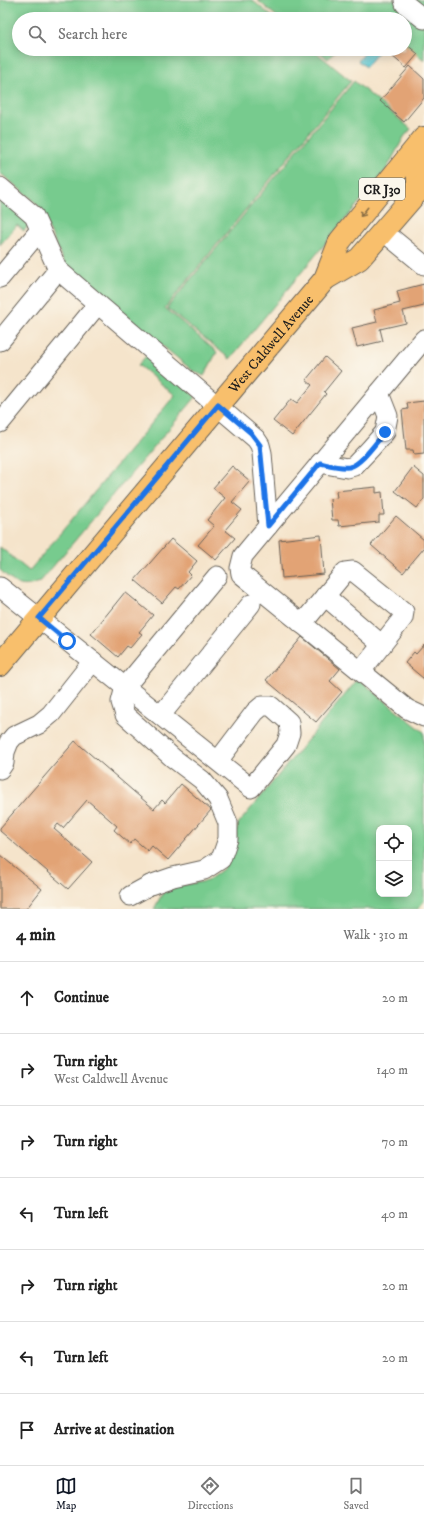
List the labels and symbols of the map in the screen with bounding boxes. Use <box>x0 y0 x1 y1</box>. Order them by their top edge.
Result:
road number: CR J30 <box>359 178 405 200</box>
one-way arrow <box>360 206 368 217</box>
street label: West Caldwell Avenue <box>224 291 318 398</box>
route end <box>376 423 394 441</box>
route start <box>58 632 76 650</box>

